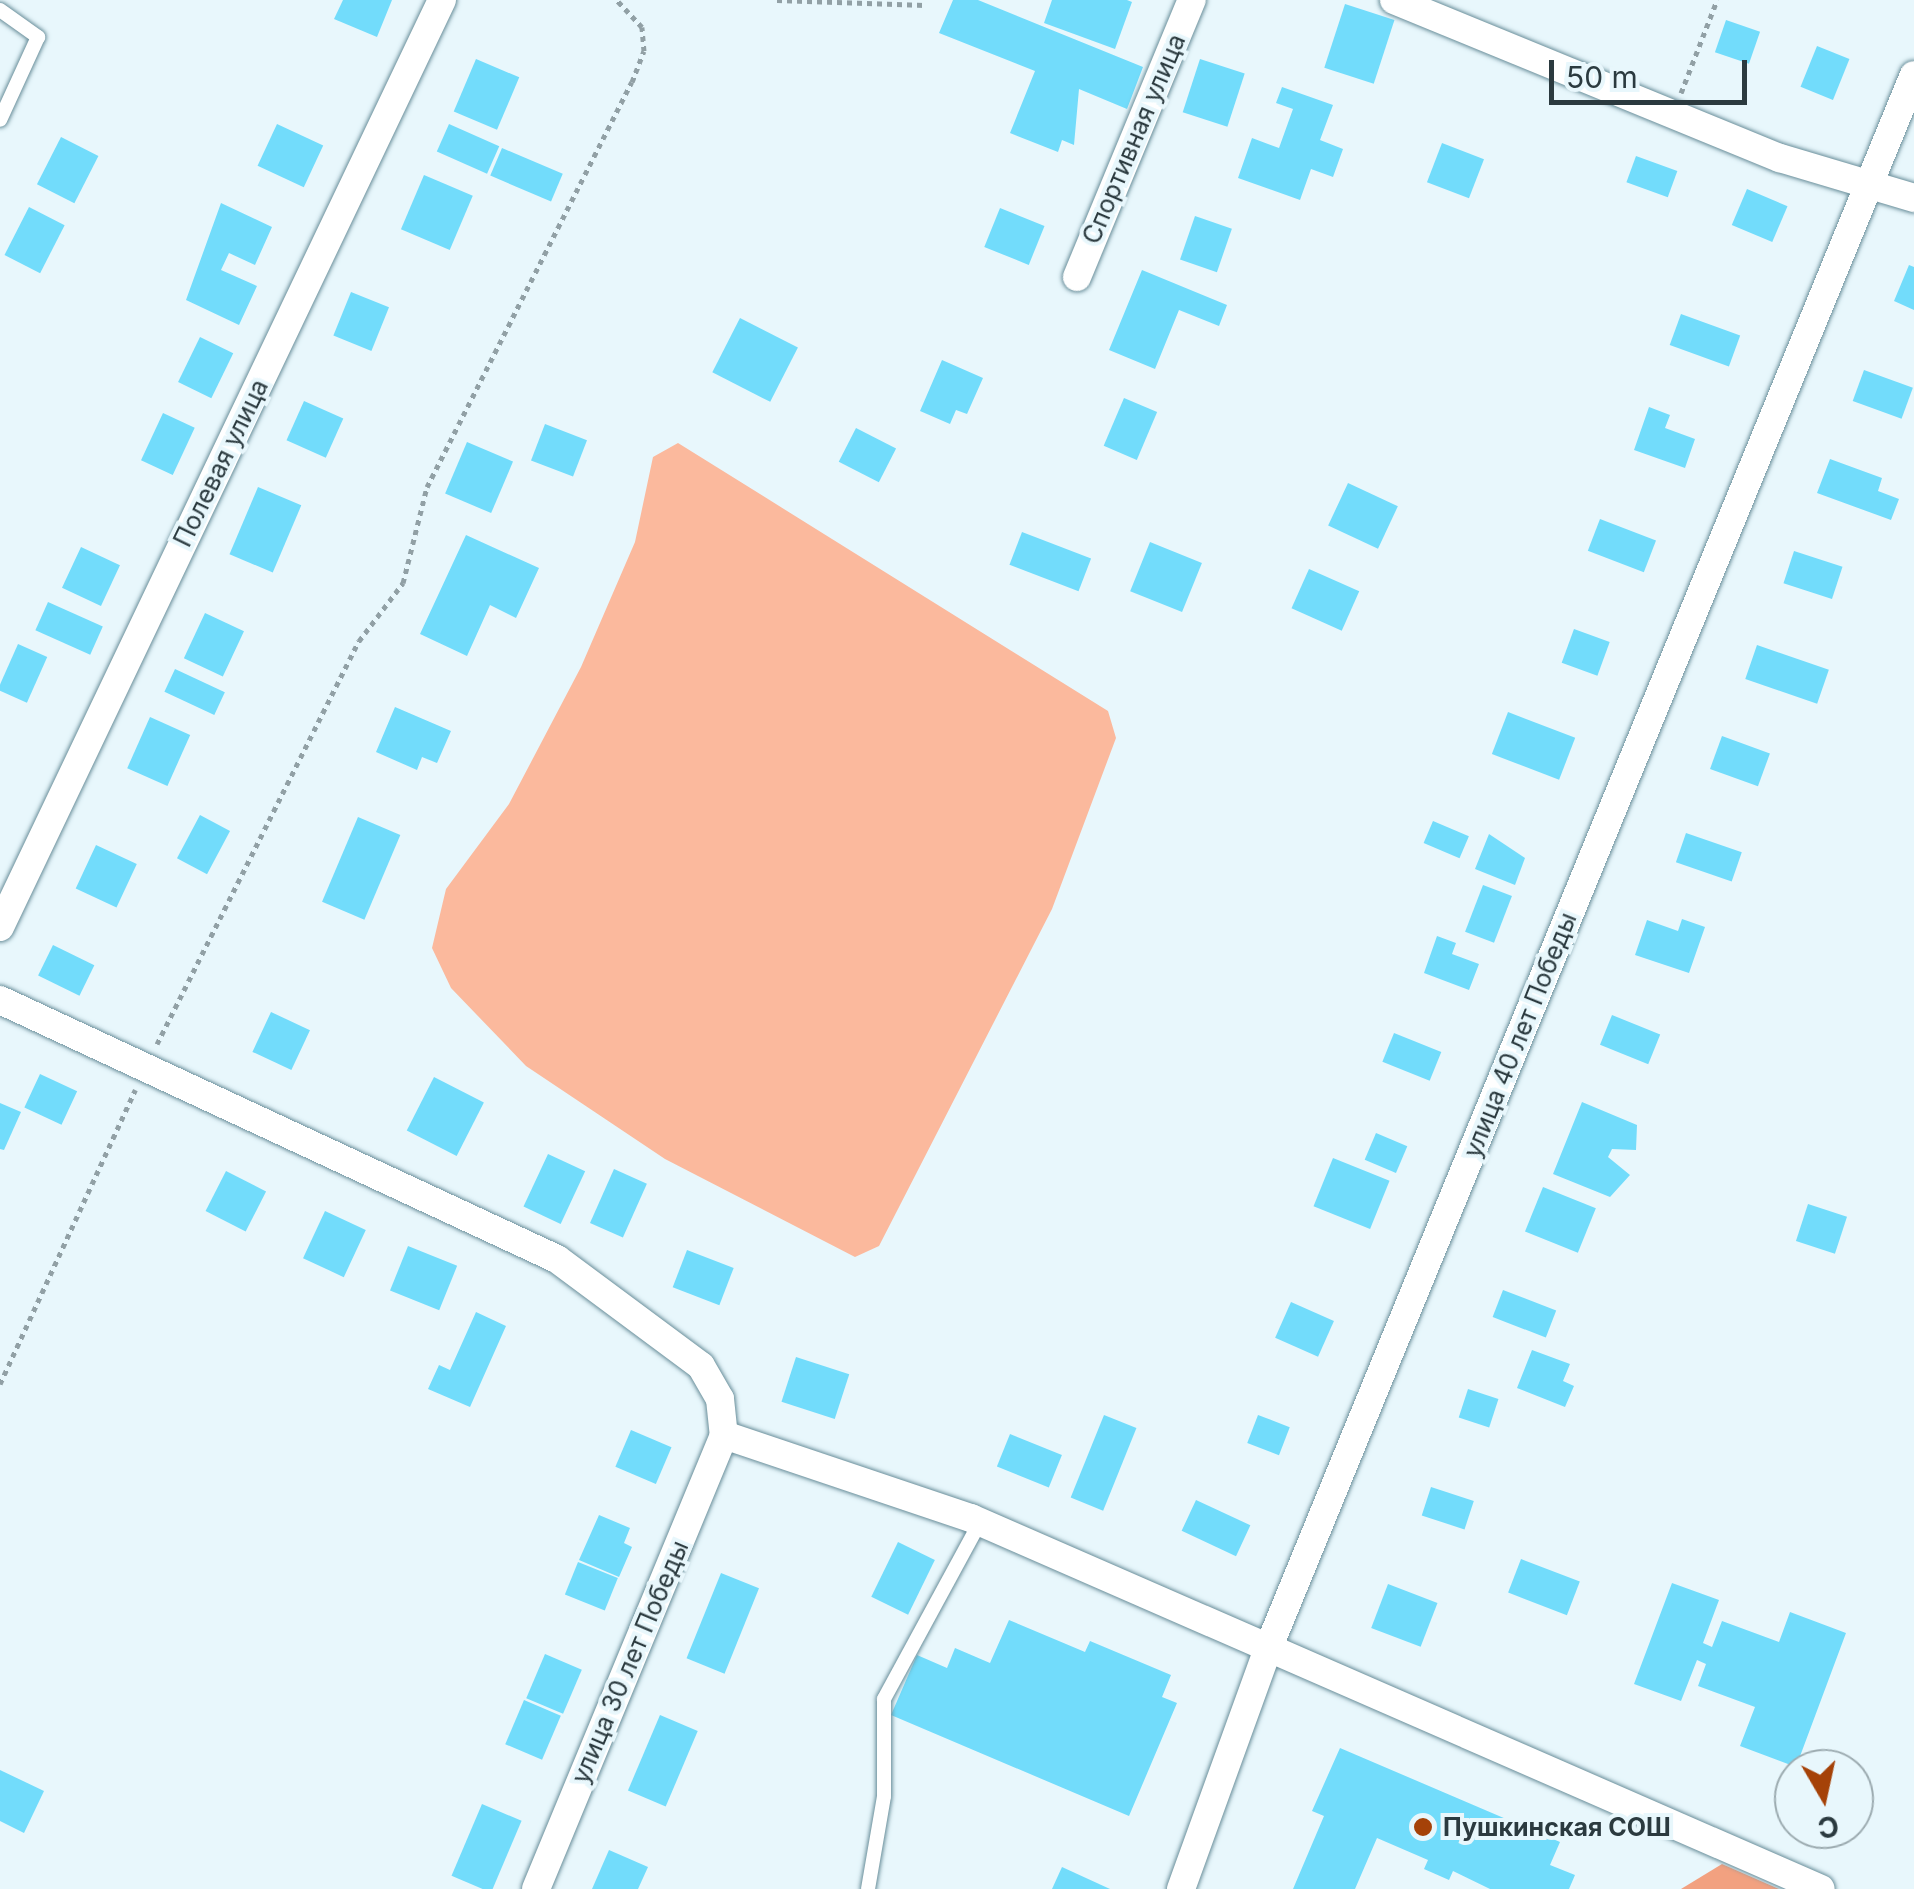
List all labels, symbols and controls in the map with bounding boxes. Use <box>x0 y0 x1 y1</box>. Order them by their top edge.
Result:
street label: Спортивная улица <box>1076 30 1192 248</box>
scale bar <box>1554 40 1752 102</box>
text: 50 m <box>1566 59 1638 95</box>
street label: Полевая улица <box>167 374 275 552</box>
street label: улица 40 лет Победы <box>1457 908 1583 1162</box>
street label: улица 30 лет Победы <box>565 1536 695 1788</box>
north arrow <box>1774 1749 1874 1849</box>
text: С <box>1815 1808 1841 1845</box>
place label: Пушкинская СОШ <box>1443 1812 1671 1842</box>
marker: Пушкинская СОШ <box>1412 1816 1434 1838</box>

